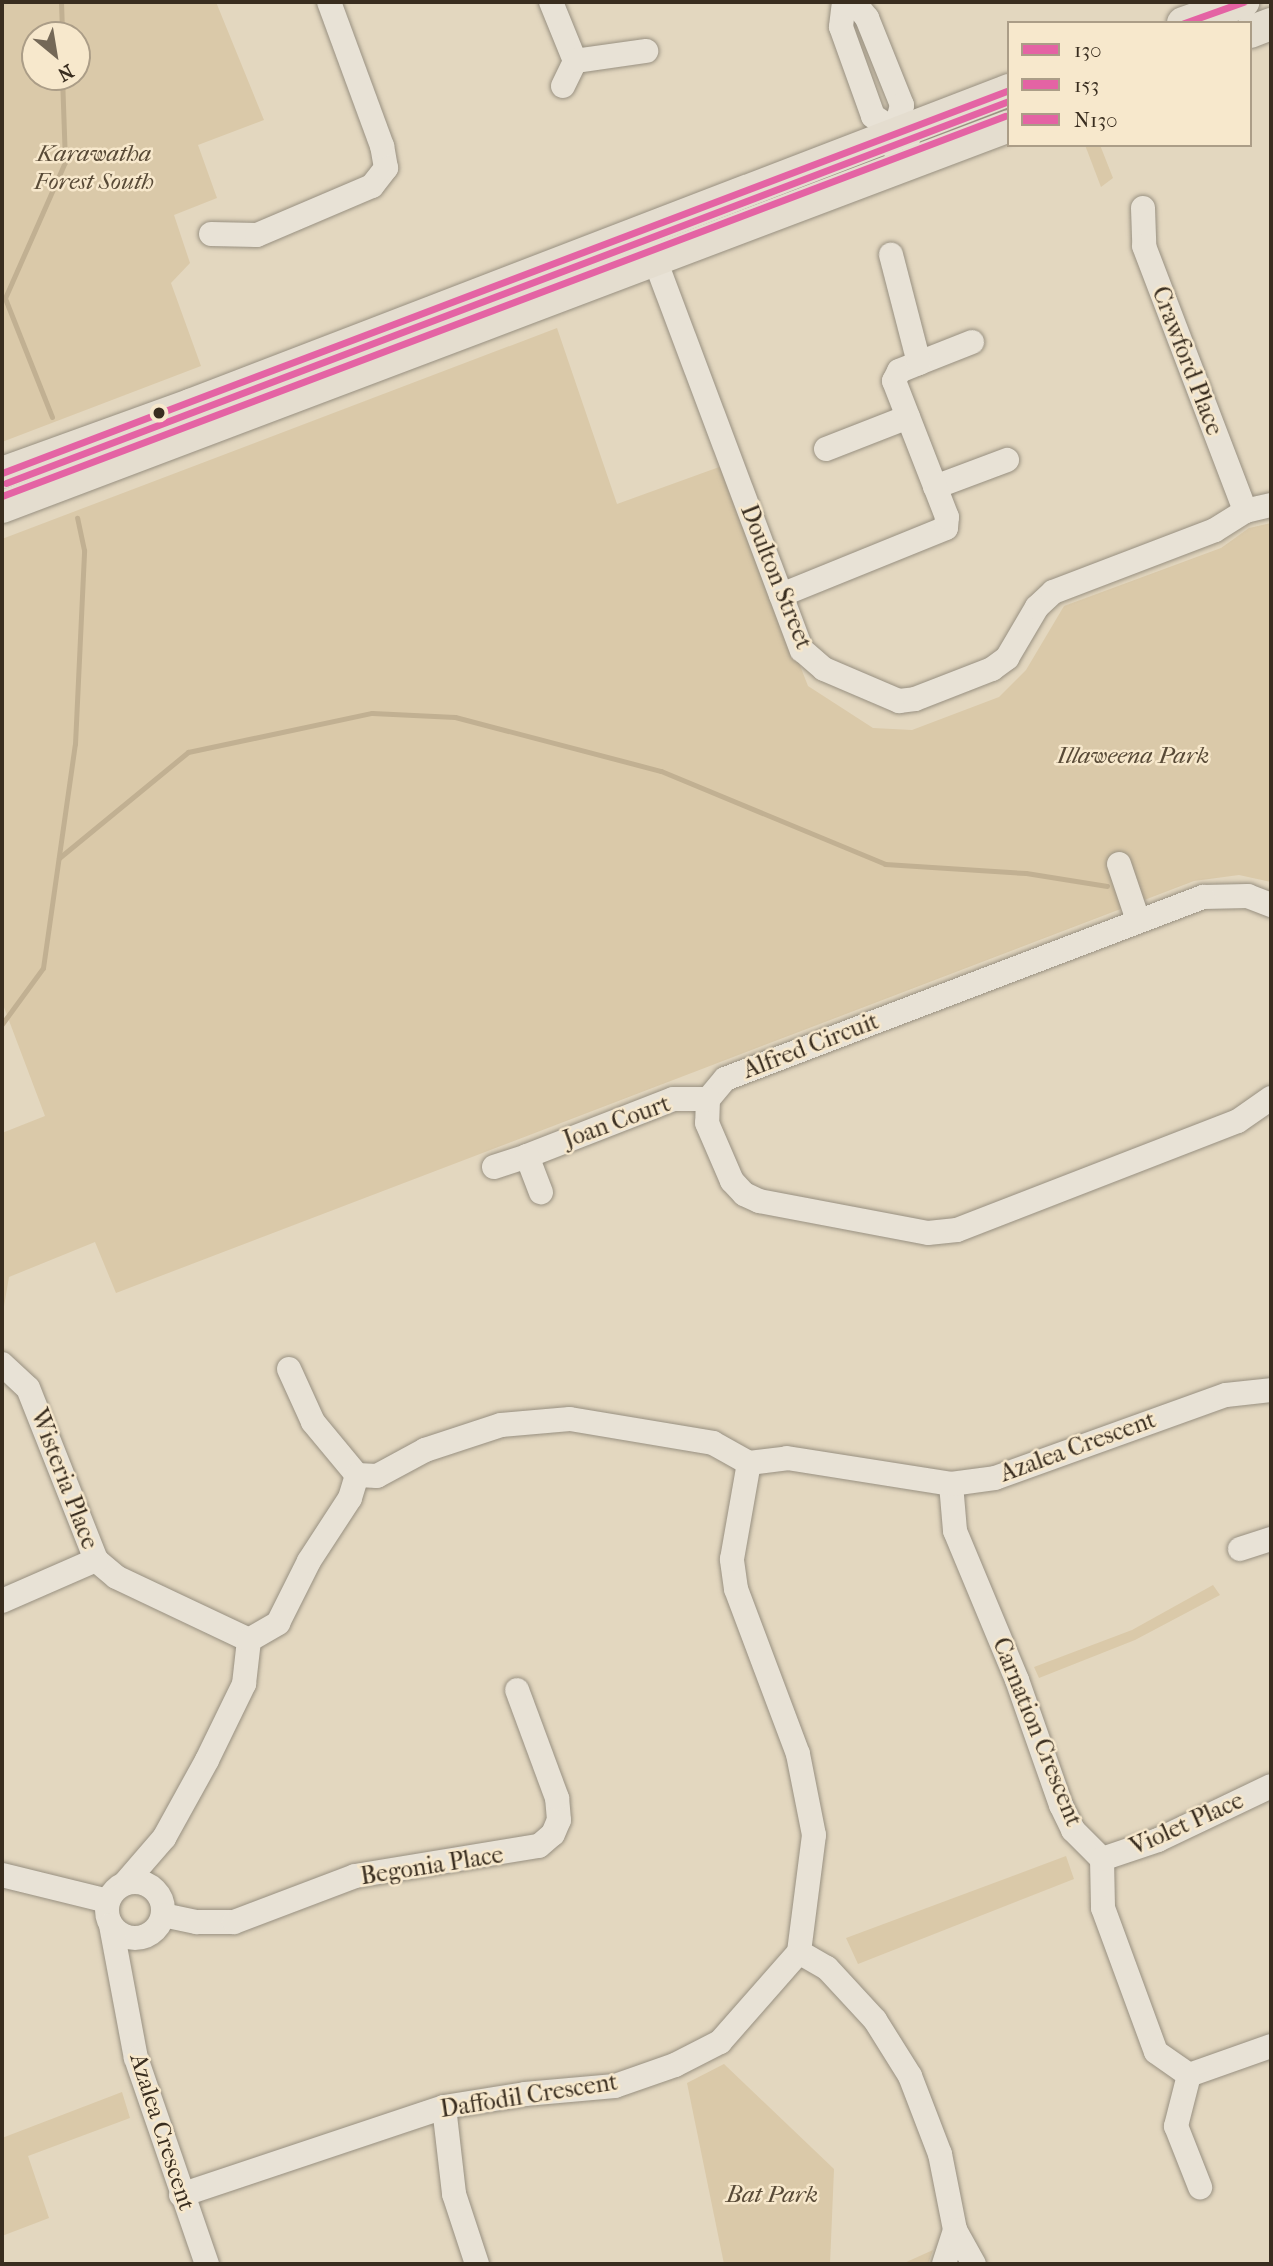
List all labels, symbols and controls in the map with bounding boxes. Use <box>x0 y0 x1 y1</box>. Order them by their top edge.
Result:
north arrow <box>21 21 91 91</box>
legend <box>1007 21 1252 147</box>
text: 130 <box>1074 38 1102 62</box>
text: N <box>54 59 77 86</box>
text: 153 <box>1074 73 1099 97</box>
text: N130 <box>1074 108 1118 132</box>
park label: Karawatha Forest South <box>34 140 154 196</box>
street label: Crawford Place <box>1145 283 1229 439</box>
unlabelled marker <box>152 406 166 420</box>
street label: Doulton Street <box>734 501 818 653</box>
park label: Illaweena Park <box>1057 742 1209 770</box>
street label: Alfred Circuit <box>739 1007 883 1085</box>
street label: Joan Court <box>560 1089 674 1155</box>
street label: Wisteria Place <box>24 1405 104 1553</box>
street label: Azalea Crescent <box>996 1406 1160 1488</box>
street label: Carnation Crescent <box>986 1634 1088 1830</box>
street label: Violet Place <box>1126 1786 1248 1862</box>
street label: Begonia Place <box>359 1841 505 1891</box>
street label: Azalea Crescent <box>123 2050 201 2214</box>
street label: Daffodil Crescent <box>438 2068 620 2124</box>
park label: Bat Park <box>726 2181 818 2209</box>

